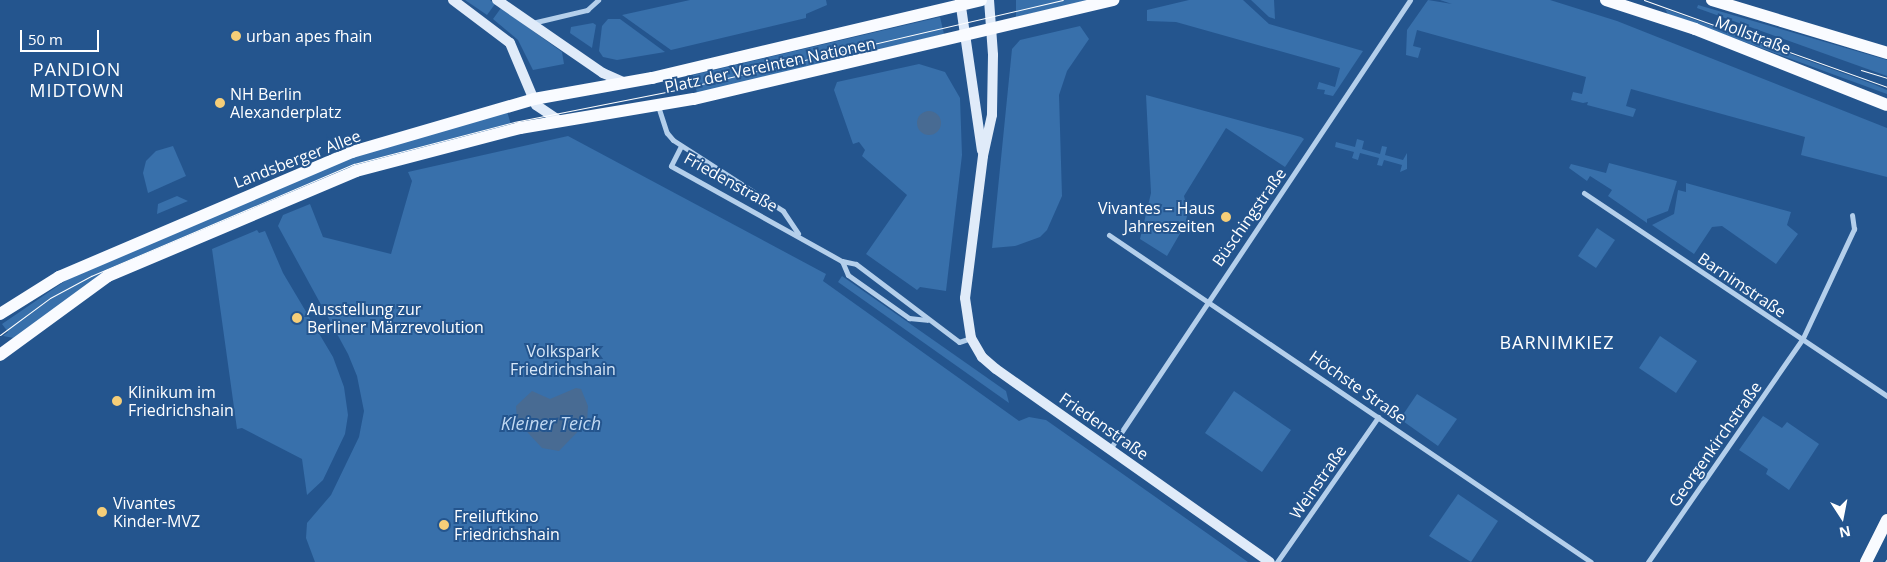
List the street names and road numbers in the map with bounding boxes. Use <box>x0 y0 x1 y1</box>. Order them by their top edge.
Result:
street label: Mollstraße <box>1712 12 1794 58</box>
street label: Platz der Vereinten Nationen <box>663 33 877 97</box>
street label: Landsberger Allee <box>231 126 363 192</box>
street label: Friedenstraße <box>681 148 781 216</box>
street label: Büschingstraße <box>1208 164 1290 270</box>
street label: Barnimstraße <box>1694 248 1790 322</box>
street label: Höchste Straße <box>1306 346 1410 428</box>
street label: Georgenkirchstraße <box>1665 378 1765 510</box>
street label: Friedenstraße <box>1056 388 1152 464</box>
street label: Weinstraße <box>1286 442 1350 522</box>

